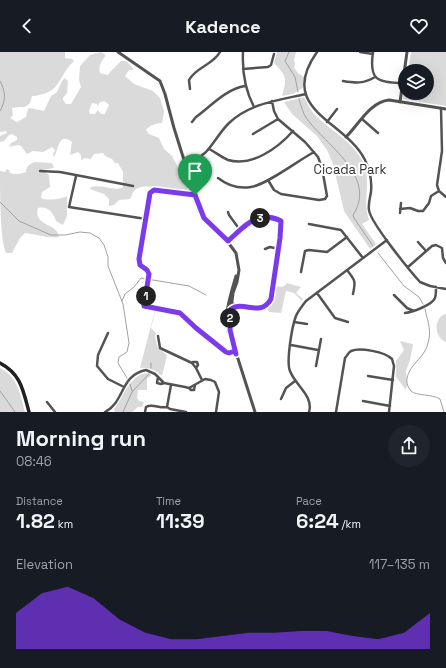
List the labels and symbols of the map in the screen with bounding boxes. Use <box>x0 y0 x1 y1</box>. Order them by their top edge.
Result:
pin <box>178 154 212 195</box>
park label: Cicada Park <box>314 161 386 178</box>
pin: 3 <box>250 208 270 228</box>
pin: 1 <box>136 286 156 306</box>
pin: 2 <box>220 308 240 328</box>

